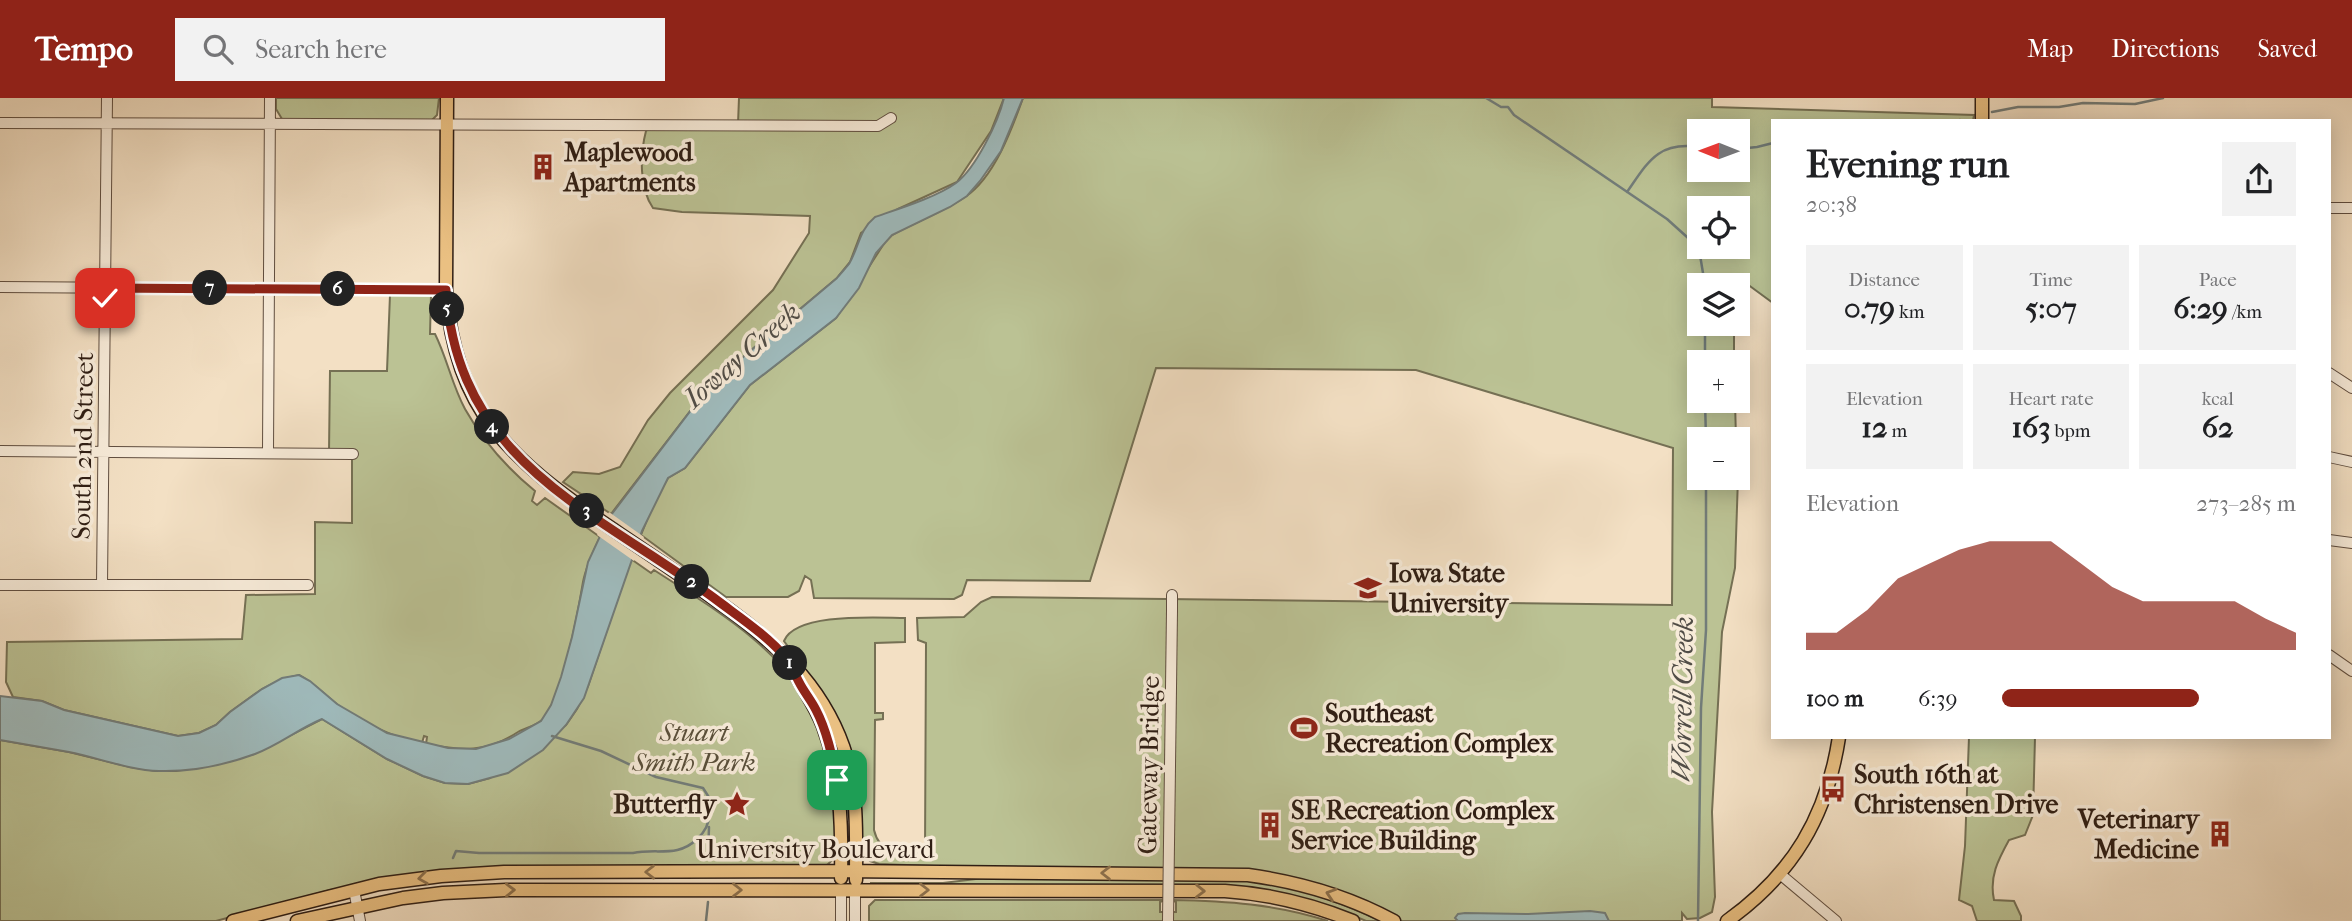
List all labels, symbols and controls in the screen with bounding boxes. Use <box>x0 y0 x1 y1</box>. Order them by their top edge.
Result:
search box <box>175 18 665 81</box>
text: Tempo <box>35 30 133 69</box>
icon: search <box>199 30 237 68</box>
text: Search here <box>255 34 387 65</box>
text: Map <box>2027 35 2073 63</box>
text: Directions <box>2111 35 2219 63</box>
text: Saved <box>2257 35 2317 63</box>
north arrow <box>1687 119 1750 182</box>
map controls <box>1687 119 1750 490</box>
place label: Maplewood Apartments <box>562 137 696 198</box>
text: Evening run <box>1806 142 2009 187</box>
button: share <box>2222 142 2296 216</box>
building icon: Maplewood Apartments <box>528 152 558 182</box>
text: 20:38 <box>1806 191 1857 218</box>
button: locate <box>1687 196 1750 259</box>
pin <box>75 268 135 328</box>
text: Distance <box>1849 269 1920 291</box>
text: Time <box>2029 269 2073 291</box>
text: Pace <box>2199 269 2237 291</box>
pin: 7 <box>192 270 228 306</box>
pin: 6 <box>320 272 356 306</box>
button: layers <box>1687 273 1750 336</box>
text: 7 <box>205 276 214 298</box>
text: 6 <box>332 277 343 299</box>
icon: check <box>86 279 124 317</box>
text: 0.79 <box>1844 291 1895 326</box>
text: 5:07 <box>2025 291 2077 326</box>
text: 6:29 <box>2173 291 2228 326</box>
pin: 5 <box>430 292 464 326</box>
water label: Ioway Creek <box>676 295 807 415</box>
text: 5 <box>442 297 451 319</box>
text: km <box>1895 301 1925 323</box>
text: /km <box>2228 301 2262 323</box>
button: + <box>1687 350 1750 413</box>
street label: South 2nd Street <box>66 351 100 540</box>
text: Elevation <box>1846 388 1923 410</box>
text: Heart rate <box>2008 388 2094 410</box>
text: kcal <box>2202 388 2234 410</box>
pin: 4 <box>475 410 510 444</box>
text: 12 <box>1861 410 1887 445</box>
text: 163 <box>2011 410 2051 445</box>
text: 62 <box>2202 410 2234 445</box>
text: 4 <box>486 415 497 437</box>
text: m <box>1887 420 1907 442</box>
text: bpm <box>2051 420 2091 442</box>
button: − <box>1687 427 1750 490</box>
text: Elevation <box>1806 490 1899 517</box>
text: 273–285 m <box>2196 490 2296 517</box>
pin: 3 <box>570 494 604 528</box>
text: 3 <box>583 499 590 521</box>
place label: Iowa State University <box>1388 558 1510 619</box>
pin: 2 <box>674 564 710 600</box>
text: 2 <box>687 570 696 592</box>
school or university icon: Iowa State University <box>1353 573 1383 603</box>
water label: Worrell Creek <box>1664 616 1700 782</box>
pin: 1 <box>772 646 808 680</box>
text: 1 <box>786 651 793 673</box>
street label: Gateway Bridge <box>1132 675 1166 855</box>
text: 100 m <box>1806 685 1864 712</box>
text: 6:39 <box>1918 685 1958 712</box>
place label: Southeast Recreation Complex <box>1325 698 1554 759</box>
sports icon: Southeast Recreation Complex <box>1289 713 1319 743</box>
park label: Stuart Smith Park <box>631 717 756 778</box>
pin <box>807 750 867 810</box>
place label: South 16th at Christensen Drive <box>1854 759 2058 820</box>
icon: arrive <box>818 761 856 799</box>
bus stop icon: South 16th at Christensen Drive <box>1818 774 1848 804</box>
place label: Butterfly <box>613 789 718 820</box>
place icon: Butterfly <box>722 789 752 819</box>
place label: SE Recreation Complex Service Building <box>1291 795 1555 856</box>
place label: Veterinary Medicine <box>2077 804 2201 865</box>
building icon: SE Recreation Complex Service Building <box>1255 810 1285 840</box>
building icon: Veterinary Medicine <box>2205 819 2235 849</box>
street label: University Boulevard <box>696 834 935 865</box>
one-way arrow <box>645 864 655 880</box>
one-way arrow <box>1100 865 1111 881</box>
one-way arrow <box>417 870 429 885</box>
one-way arrow <box>505 882 515 898</box>
one-way arrow <box>732 882 743 898</box>
one-way arrow <box>919 882 929 898</box>
one-way arrow <box>1195 883 1206 899</box>
one-way arrow <box>1326 887 1338 902</box>

